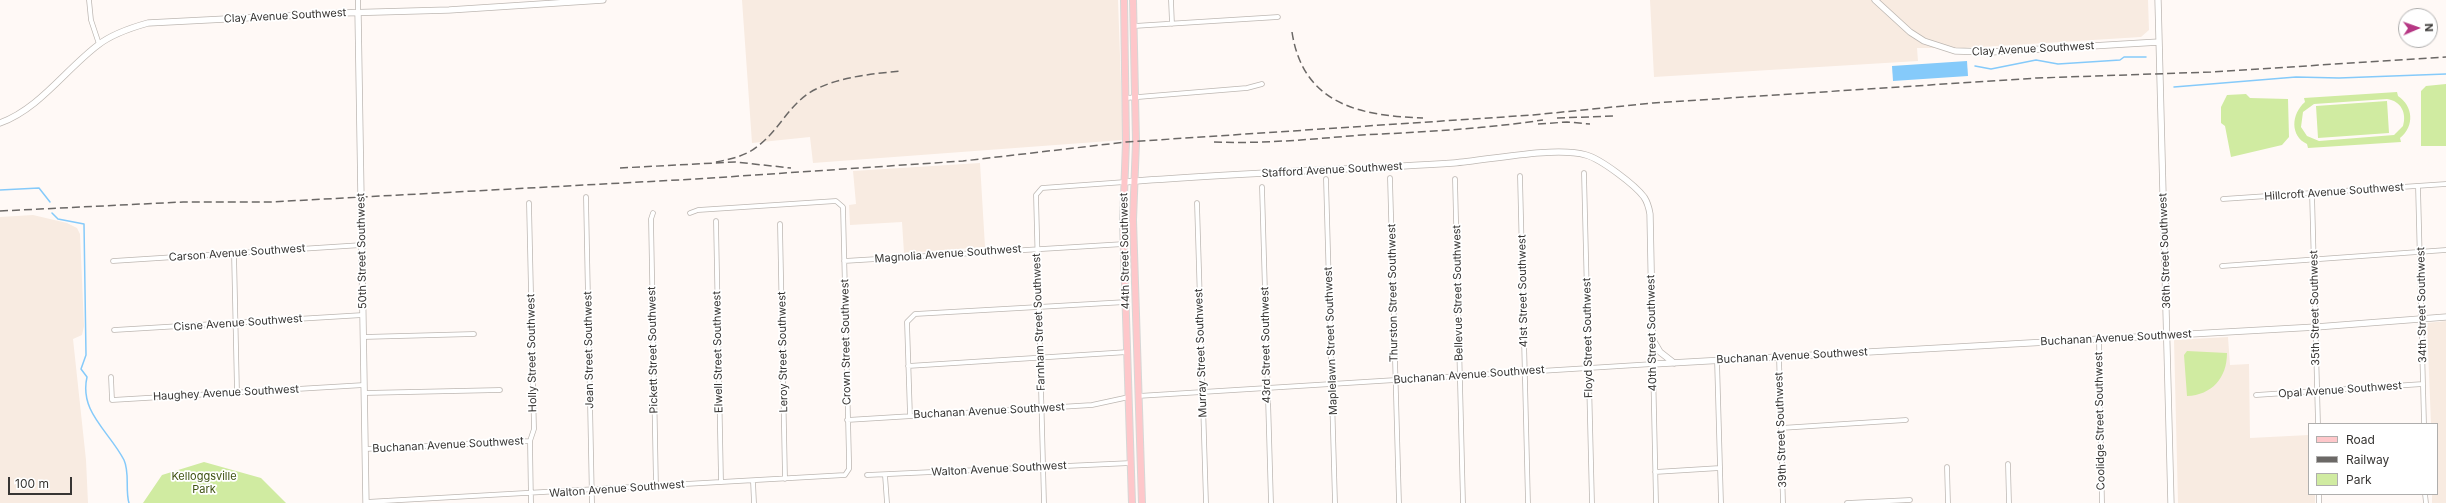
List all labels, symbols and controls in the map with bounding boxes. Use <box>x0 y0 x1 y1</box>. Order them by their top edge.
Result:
street label: Clay Avenue Southwest <box>223 6 347 26</box>
north arrow <box>2398 8 2438 48</box>
text: N <box>2422 23 2436 32</box>
street label: Clay Avenue Southwest <box>1971 39 2095 59</box>
street label: Stafford Avenue Southwest <box>1261 160 1403 180</box>
street label: Hillcroft Avenue Southwest <box>2264 181 2404 203</box>
street label: 50th Street Southwest <box>354 193 370 309</box>
street label: 44th Street Southwest <box>1117 193 1133 309</box>
street label: 36th Street Southwest <box>2156 193 2174 309</box>
street label: Thurston Street Southwest <box>1385 224 1401 362</box>
street label: Bellevue Street Southwest <box>1450 225 1466 361</box>
street label: 41st Street Southwest <box>1515 234 1531 348</box>
street label: Carson Avenue Southwest <box>168 242 306 264</box>
street label: Magnolia Avenue Southwest <box>874 242 1022 266</box>
street label: 34th Street Southwest <box>2414 247 2430 363</box>
street label: 35th Street Southwest <box>2307 250 2323 366</box>
street label: Farnham Street Southwest <box>1030 253 1048 391</box>
street label: Maplelawn Street Southwest <box>1322 267 1340 415</box>
street label: 40th Street Southwest <box>1644 275 1660 391</box>
street label: Floyd Street Southwest <box>1580 278 1596 398</box>
street label: Crown Street Southwest <box>838 279 854 405</box>
street label: Pickett Street Southwest <box>645 286 661 414</box>
street label: 43rd Street Southwest <box>1258 287 1274 403</box>
street label: Murray Street Southwest <box>1192 288 1210 418</box>
street label: Jean Street Southwest <box>581 291 597 409</box>
street label: Elwell Street Southwest <box>710 291 726 413</box>
street label: Leroy Street Southwest <box>775 291 791 413</box>
street label: Holly Street Southwest <box>524 294 540 412</box>
street label: Cisne Avenue Southwest <box>173 312 303 334</box>
street label: Buchanan Avenue Southwest <box>2040 327 2192 349</box>
street label: Buchanan Avenue Southwest <box>1716 345 1868 367</box>
street label: Coolidge Street Southwest <box>2092 352 2108 490</box>
street label: Buchanan Avenue Southwest <box>1393 363 1545 387</box>
street label: 39th Street Southwest <box>1772 372 1790 488</box>
street label: Opal Avenue Southwest <box>2278 379 2402 401</box>
street label: Haughey Avenue Southwest <box>153 383 299 403</box>
street label: Buchanan Avenue Southwest <box>913 400 1065 422</box>
legend <box>2308 423 2438 495</box>
text: Road <box>2346 432 2375 447</box>
street label: Buchanan Avenue Southwest <box>372 434 524 456</box>
text: Railway <box>2346 452 2389 467</box>
street label: Walton Avenue Southwest <box>931 459 1067 479</box>
scale bar <box>10 469 74 495</box>
park label: Kelloggsville Park <box>171 470 237 496</box>
text: Park <box>2346 472 2372 487</box>
text: 100 m <box>15 476 49 491</box>
street label: Walton Avenue Southwest <box>549 478 685 500</box>

